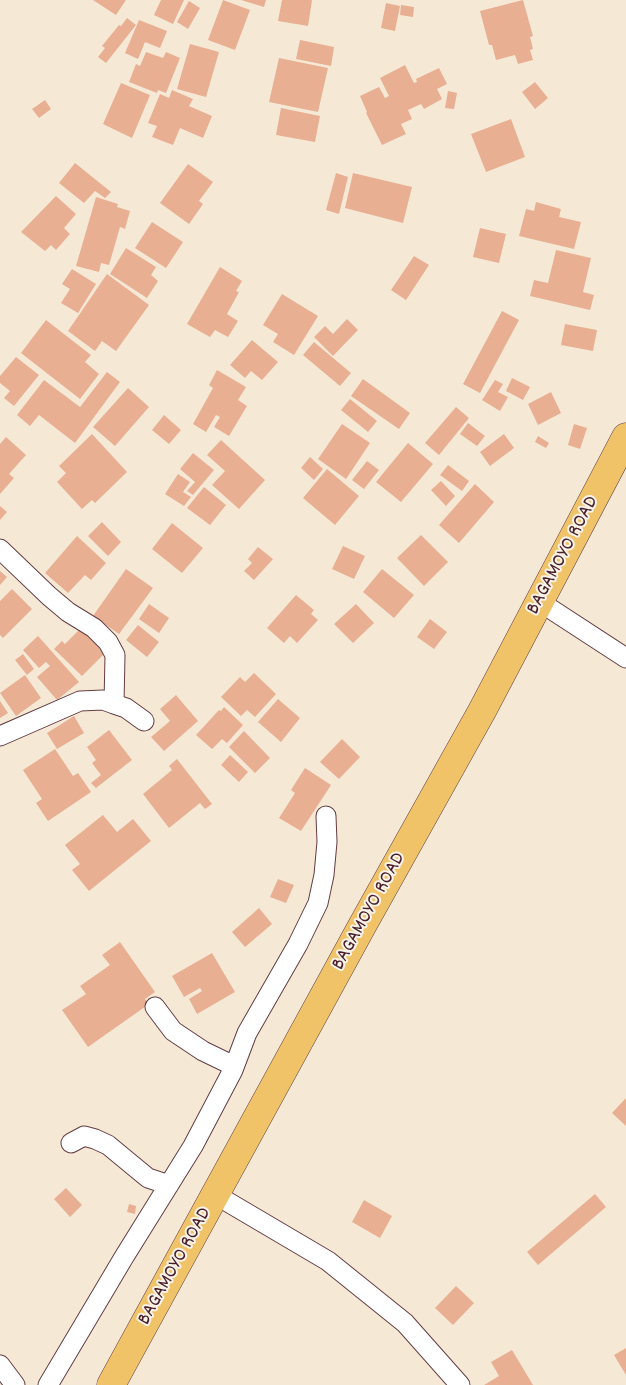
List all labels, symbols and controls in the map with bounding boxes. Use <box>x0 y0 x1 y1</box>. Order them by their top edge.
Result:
street label: BAGAMOYO ROAD <box>523 493 605 619</box>
street label: BAGAMOYO ROAD <box>328 849 412 975</box>
street label: BAGAMOYO ROAD <box>134 1204 218 1330</box>

